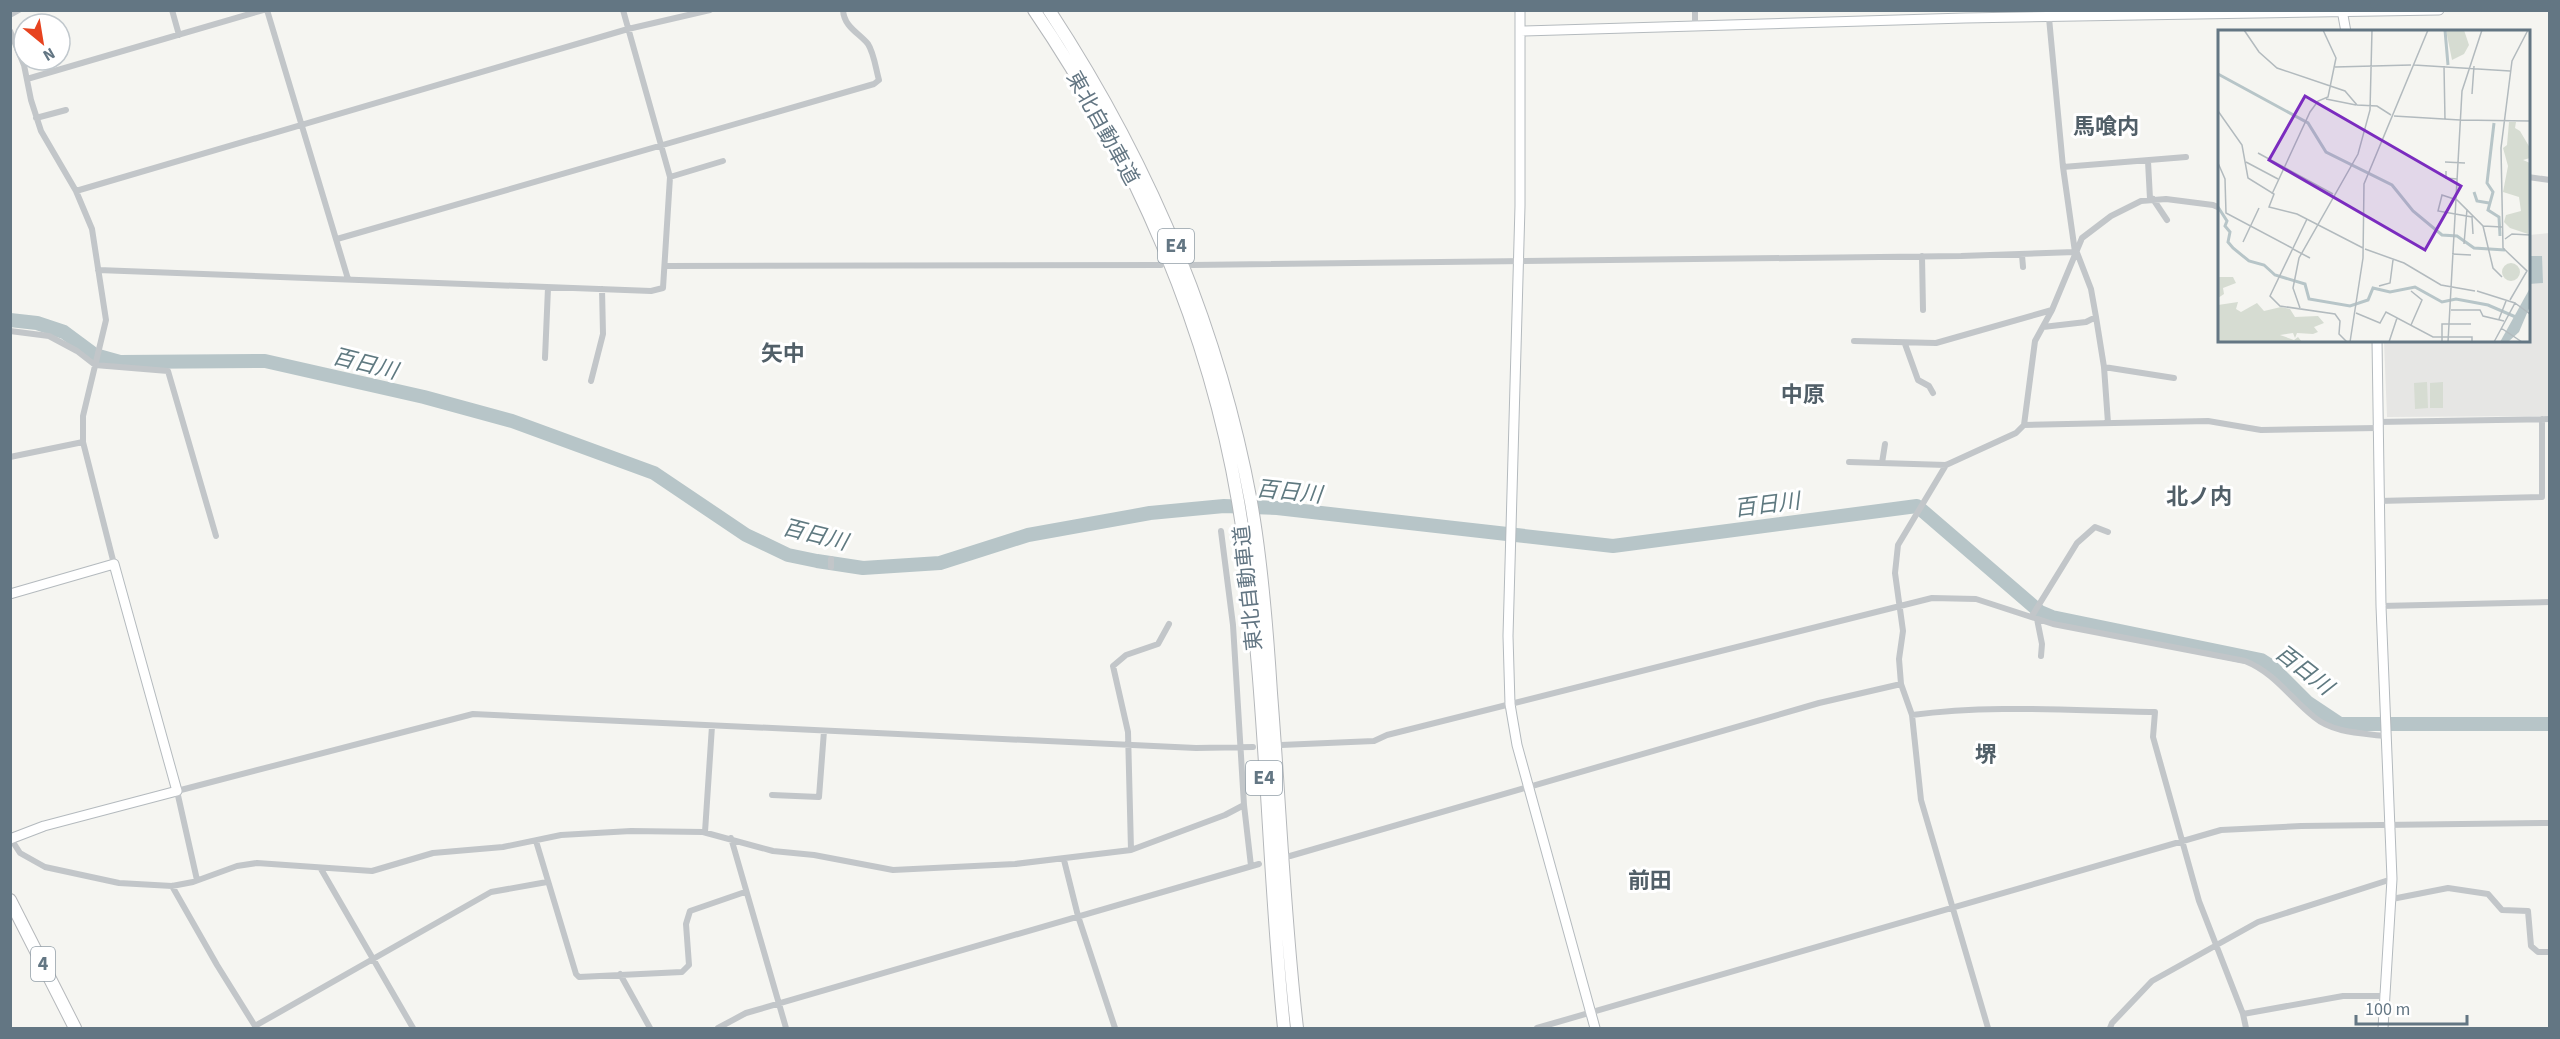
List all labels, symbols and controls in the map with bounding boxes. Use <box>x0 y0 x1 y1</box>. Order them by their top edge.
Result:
north arrow <box>12 12 72 72</box>
inset map <box>2218 30 2530 342</box>
text: N <box>39 42 59 66</box>
street label: 東北自動車道 <box>1059 66 1147 190</box>
district label: 馬喰内 <box>2073 111 2139 143</box>
road number: E4 <box>1158 229 1194 263</box>
district label: 矢中 <box>761 338 805 370</box>
water label: 百日川 <box>329 340 403 388</box>
district label: 中原 <box>1781 379 1825 411</box>
water label: 百日川 <box>1255 473 1325 512</box>
district label: 北ノ内 <box>2166 481 2232 513</box>
water label: 百日川 <box>1732 485 1804 525</box>
water label: 百日川 <box>779 511 853 559</box>
street label: 東北自動車道 <box>1226 524 1270 652</box>
water label: 百日川 <box>2268 637 2341 704</box>
district label: 堺 <box>1975 739 1997 771</box>
road number: E4 <box>1246 761 1282 795</box>
district label: 前田 <box>1628 865 1672 897</box>
road number: 4 <box>31 947 55 981</box>
scale bar <box>2356 988 2467 1026</box>
text: 100 m <box>2365 997 2410 1022</box>

